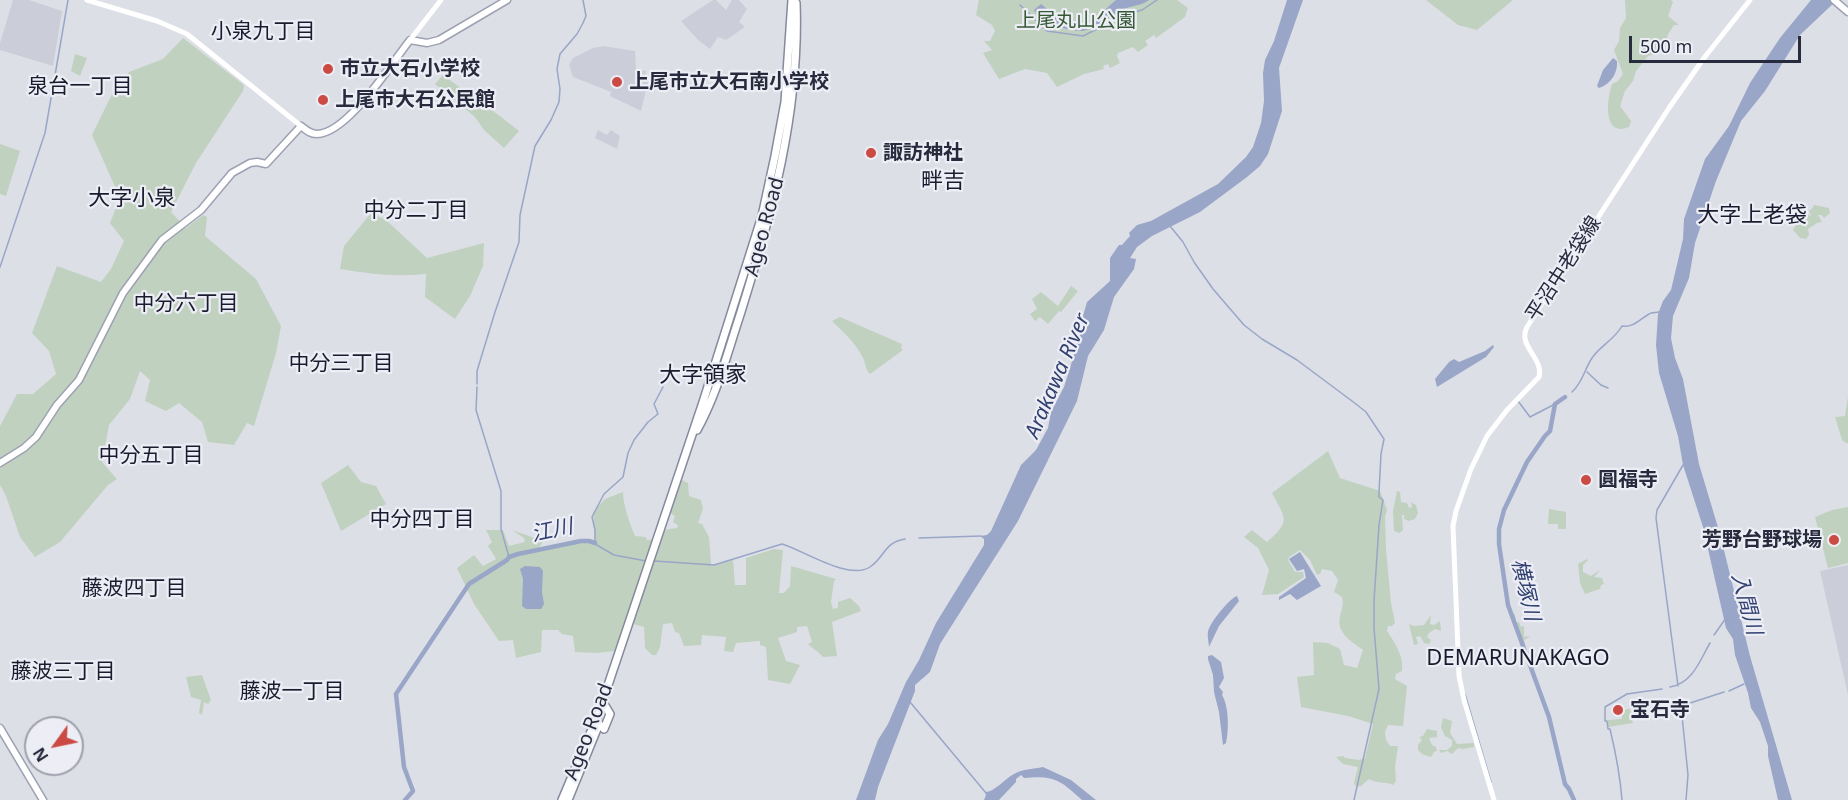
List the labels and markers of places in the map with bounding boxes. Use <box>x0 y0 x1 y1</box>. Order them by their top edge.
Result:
place label: 市立大石小学校 <box>340 57 480 81</box>
marker: 市立大石小学校 <box>321 62 335 76</box>
place label: 上尾市立大石南小学校 <box>629 70 829 94</box>
marker: 上尾市立大石南小学校 <box>610 75 624 89</box>
place label: 上尾市大石公民館 <box>335 88 495 112</box>
marker: 上尾市大石公民館 <box>316 93 330 107</box>
place label: 諏訪神社 <box>883 141 963 165</box>
marker: 諏訪神社 <box>864 146 878 160</box>
place label: 圓福寺 <box>1598 468 1658 492</box>
marker: 圓福寺 <box>1579 473 1593 487</box>
place label: 芳野台野球場 <box>1702 528 1822 552</box>
marker: 芳野台野球場 <box>1827 533 1841 547</box>
place label: 宝石寺 <box>1630 698 1690 722</box>
marker: 宝石寺 <box>1611 703 1625 717</box>

